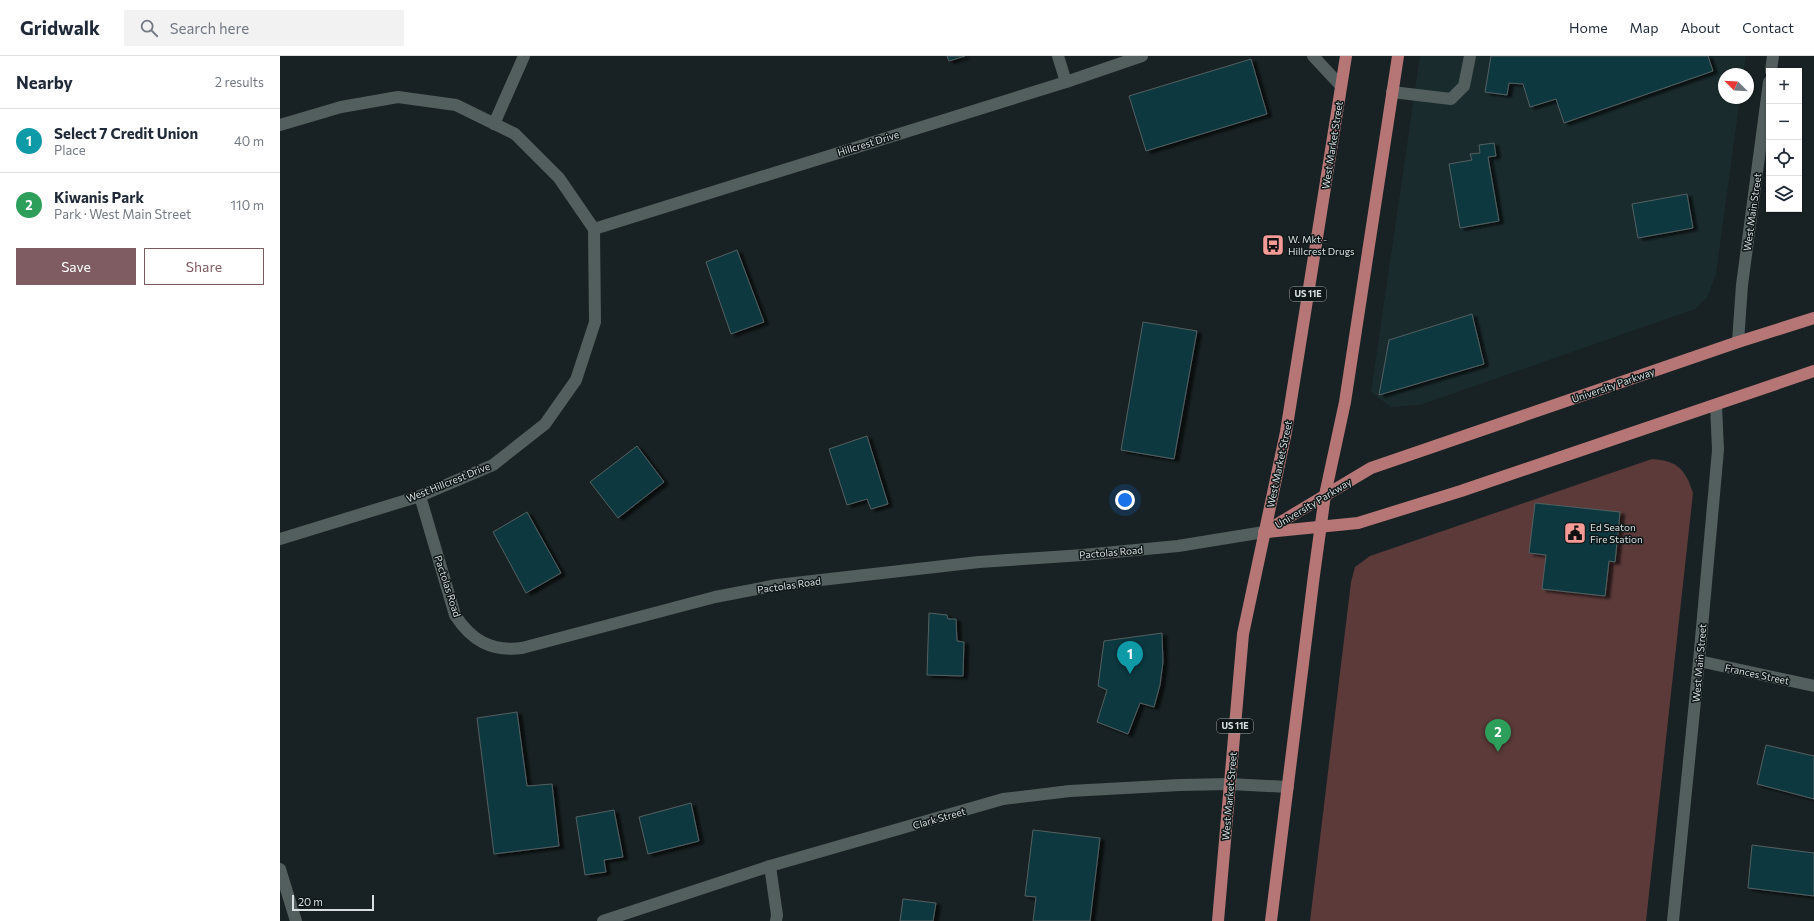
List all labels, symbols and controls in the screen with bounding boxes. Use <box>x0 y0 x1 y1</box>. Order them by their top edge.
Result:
search box <box>124 10 404 46</box>
text: Gridwalk <box>20 16 100 39</box>
icon: search <box>138 17 160 39</box>
text: Search here <box>170 19 249 37</box>
text: Home <box>1569 19 1608 36</box>
text: Map <box>1630 19 1658 36</box>
text: About <box>1680 19 1720 36</box>
text: Contact <box>1742 19 1794 36</box>
north arrow <box>1718 68 1754 104</box>
map controls <box>1766 68 1802 212</box>
button: + <box>1766 68 1802 104</box>
text: Nearby <box>16 72 73 93</box>
text: 2 results <box>215 74 264 90</box>
street label: West Market Street <box>1319 100 1345 190</box>
button: − <box>1766 104 1802 140</box>
text: Select 7 Credit Union <box>54 124 198 142</box>
street label: Hillcrest Drive <box>836 128 900 158</box>
text: 1 <box>26 133 32 149</box>
text: 40 m <box>234 133 264 149</box>
button: locate <box>1766 140 1802 176</box>
text: Place <box>54 142 86 158</box>
street label: West Main Street <box>1741 172 1763 252</box>
button: layers <box>1766 176 1802 212</box>
text: Kiwanis Park <box>54 188 144 206</box>
text: 2 <box>25 197 33 213</box>
text: 110 m <box>231 197 264 213</box>
text: Park · West Main Street <box>54 206 191 222</box>
bus stop icon: W. Mkt - Hillcrest Drugs <box>1260 232 1286 258</box>
place label: W. Mkt - Hillcrest Drugs <box>1288 233 1355 257</box>
button: Save <box>16 248 136 285</box>
button: Share <box>144 248 264 285</box>
road number: US 11E <box>1290 287 1326 301</box>
street label: University Parkway <box>1570 365 1656 405</box>
street label: West Market Street <box>1264 419 1294 509</box>
street label: West Hillcrest Drive <box>404 460 492 504</box>
street label: University Parkway <box>1273 475 1353 531</box>
your location <box>1115 490 1135 510</box>
public building icon: Ed Seaton Fire Station <box>1562 520 1588 546</box>
place label: Ed Seaton Fire Station <box>1590 521 1643 545</box>
street label: Pactolas Road <box>1079 543 1144 561</box>
street label: Pactolas Road <box>432 554 464 619</box>
street label: Pactolas Road <box>756 575 822 595</box>
street label: West Main Street <box>1690 623 1708 703</box>
pin: 1 <box>1117 641 1143 674</box>
street label: Frances Street <box>1724 661 1790 687</box>
road number: US 11E <box>1217 719 1253 733</box>
pin: 2 <box>1485 719 1511 752</box>
street label: West Market Street <box>1219 751 1239 841</box>
street label: Clark Street <box>911 805 967 831</box>
scale bar <box>292 893 374 912</box>
text: 20 m <box>298 895 323 908</box>

